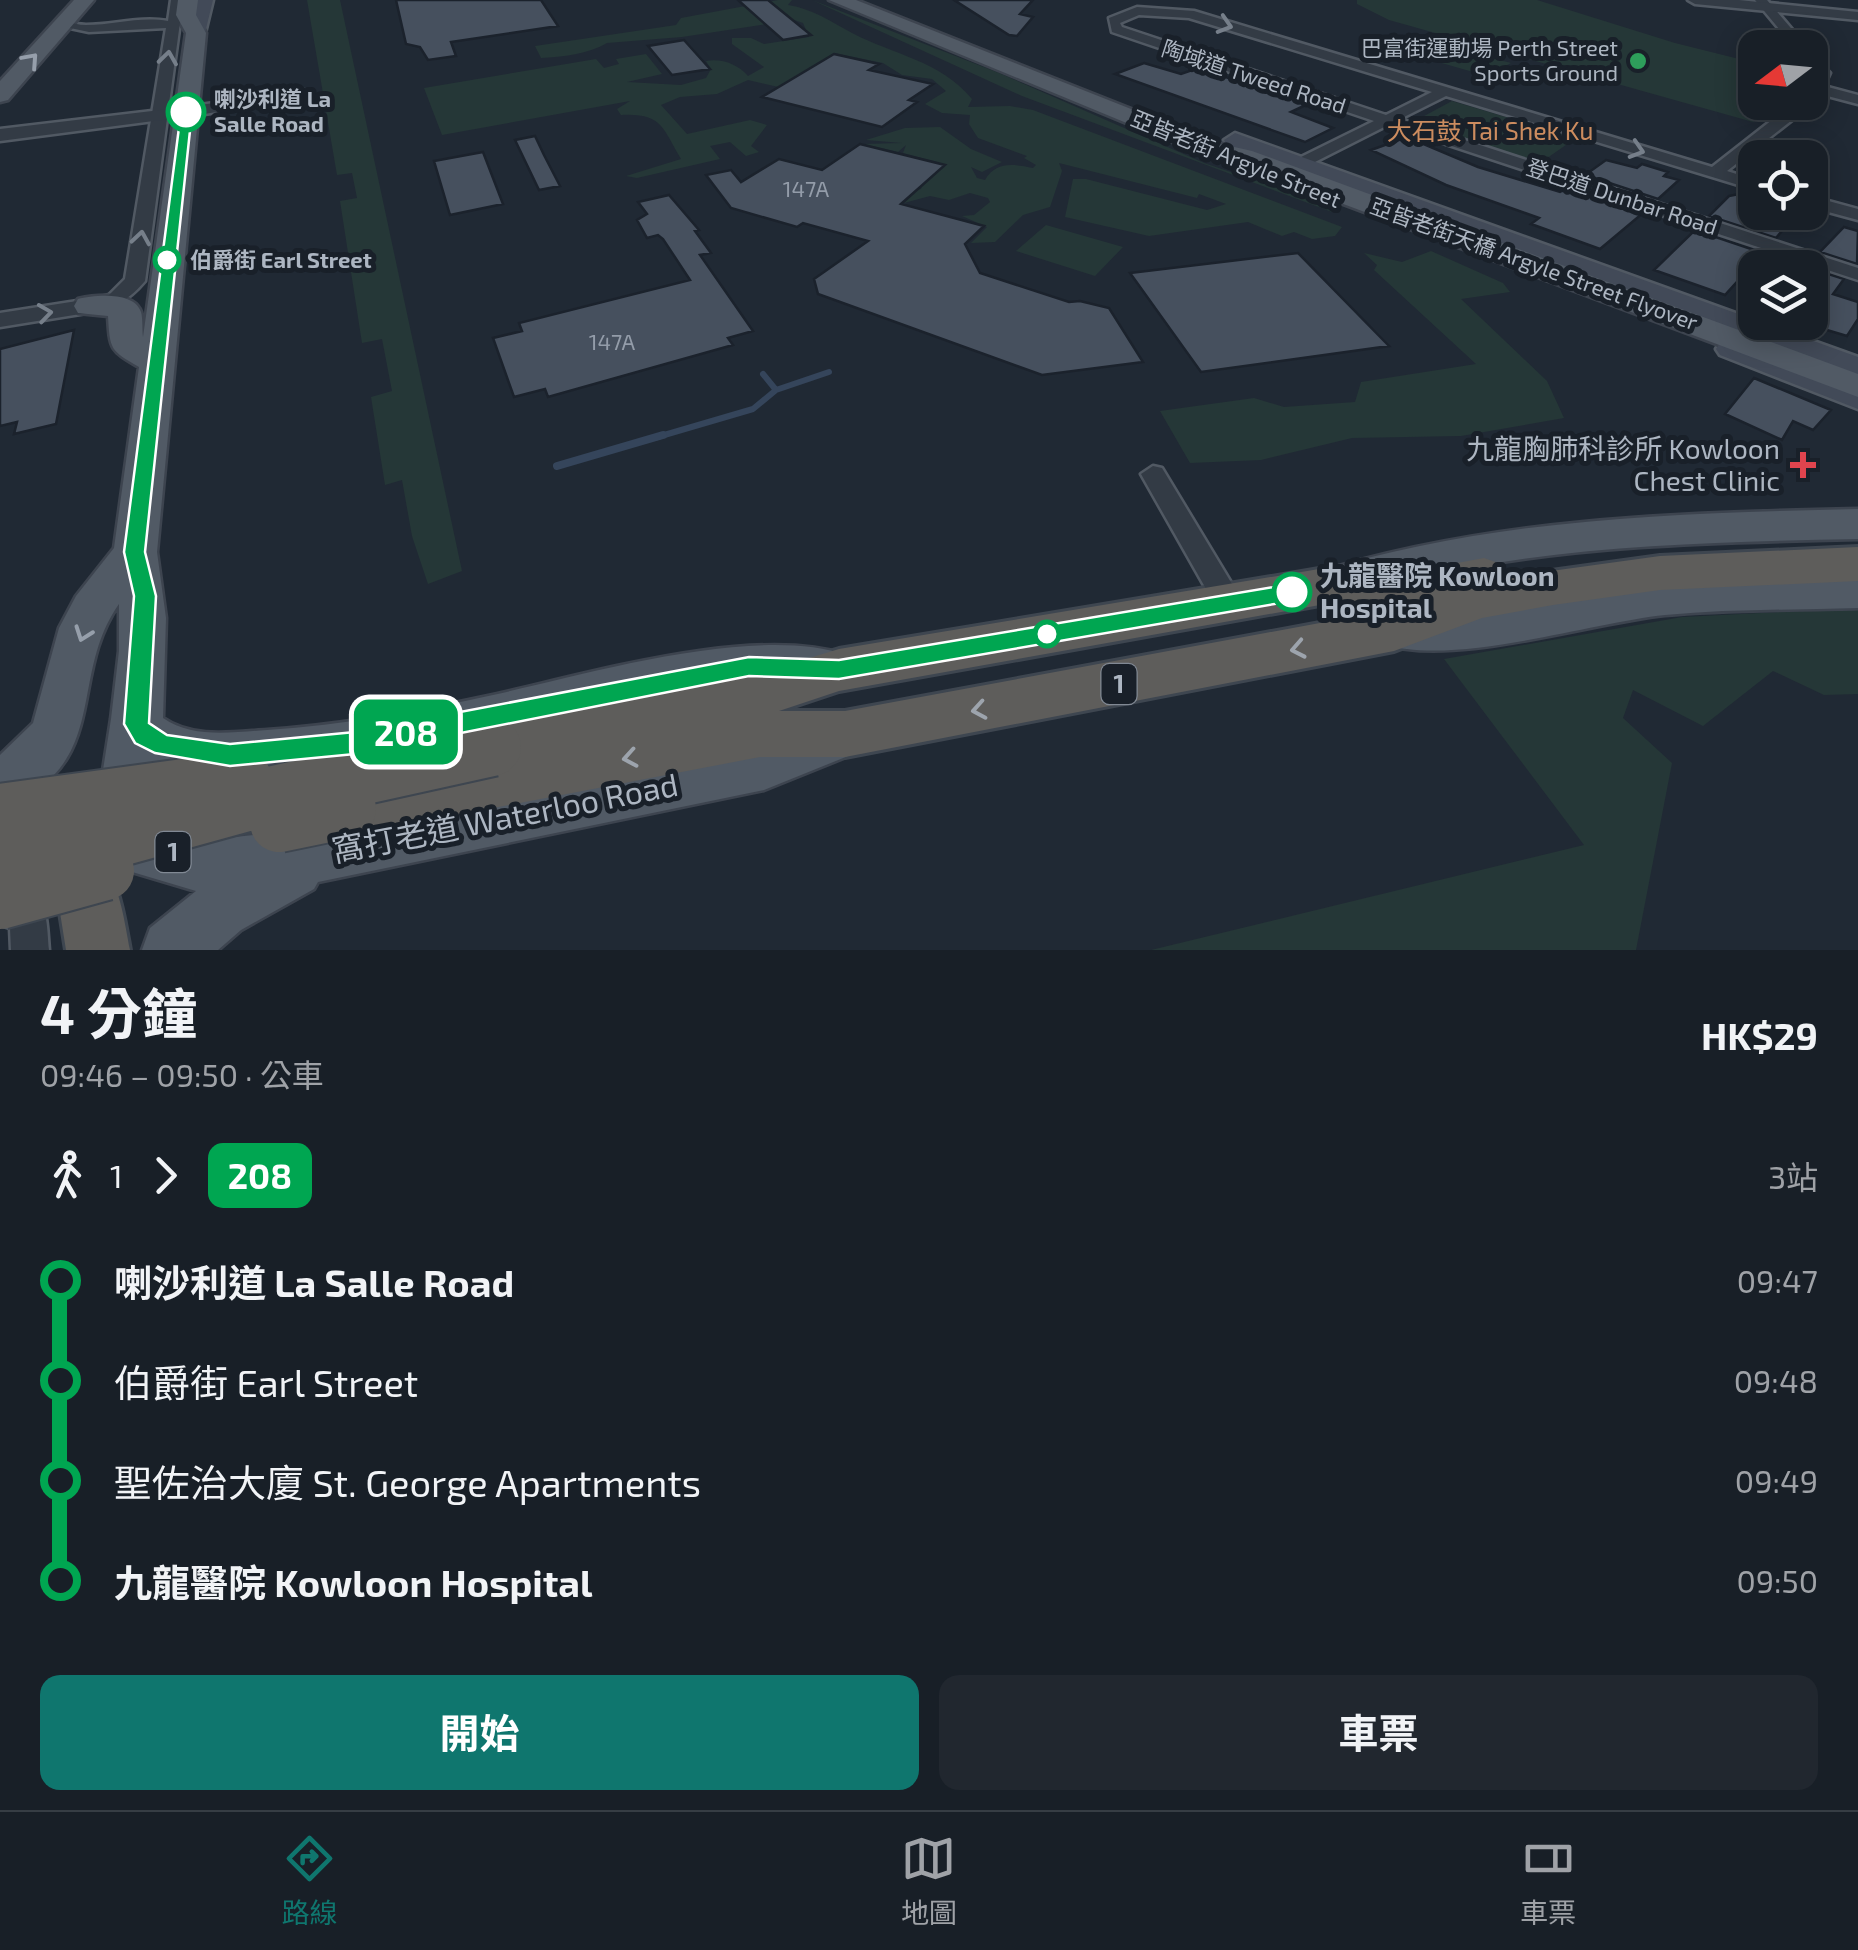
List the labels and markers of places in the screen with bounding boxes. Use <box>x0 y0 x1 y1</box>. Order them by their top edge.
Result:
place label: 巴富街運動場 Perth Street Sports Ground <box>1360 34 1618 85</box>
marker: 巴富街運動場 Perth Street Sports Ground <box>1627 50 1649 72</box>
place label: 喇沙利道 La Salle Road <box>214 85 331 136</box>
marker: 喇沙利道 La Salle Road <box>167 93 205 131</box>
place label: 伯爵街 Earl Street <box>190 246 372 272</box>
marker: 伯爵街 Earl Street <box>154 247 180 273</box>
place label: 九龍胸肺科診所 Kowloon Chest Clinic <box>1466 431 1780 497</box>
marker: 九龍胸肺科診所 Kowloon Chest Clinic <box>1790 452 1816 478</box>
place label: 九龍醫院 Kowloon Hospital <box>1320 558 1555 624</box>
marker: 九龍醫院 Kowloon Hospital <box>1273 573 1311 611</box>
unlabelled marker <box>1034 621 1060 647</box>

